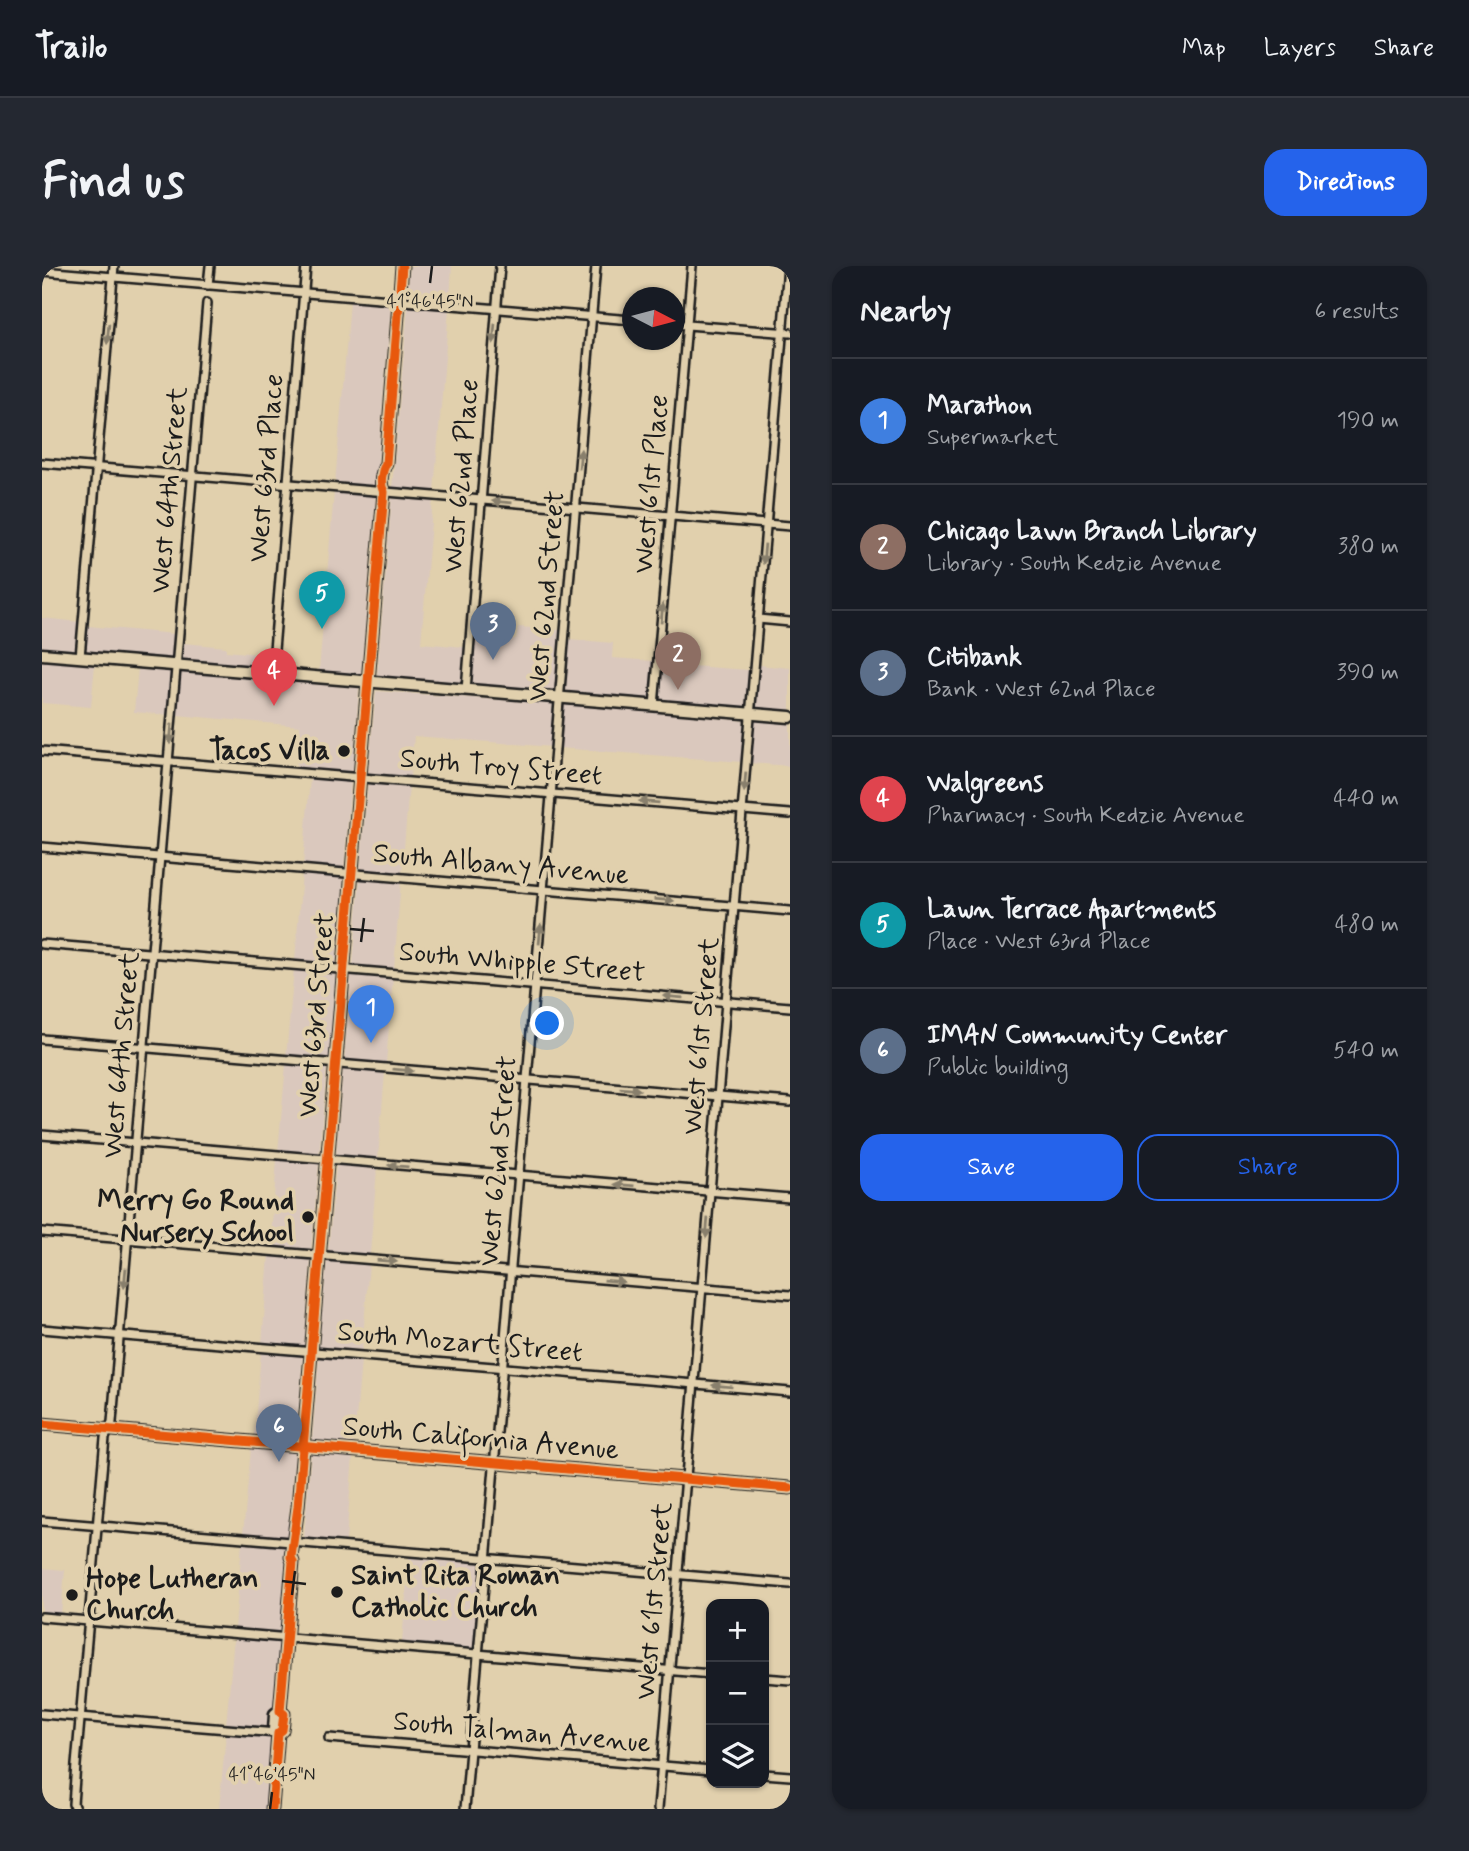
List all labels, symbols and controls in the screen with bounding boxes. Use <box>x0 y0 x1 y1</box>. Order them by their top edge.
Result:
text: Trailo <box>35 26 107 70</box>
text: Map <box>1182 33 1226 64</box>
text: Layers <box>1264 33 1336 64</box>
text: Share <box>1374 33 1434 64</box>
button: Directions <box>1264 149 1427 216</box>
text: Find us <box>42 150 185 215</box>
north arrow <box>622 287 685 350</box>
text: 41°46'45"N <box>386 290 474 314</box>
text: Nearby <box>860 292 951 331</box>
text: 6 results <box>1315 297 1399 327</box>
one-way arrow <box>102 323 113 345</box>
one-way arrow <box>488 323 499 345</box>
street label: West 63rd Place <box>240 372 294 564</box>
street label: West 62nd Place <box>435 377 489 575</box>
street label: West 64th Street <box>143 384 198 595</box>
text: Marathon <box>927 389 1032 423</box>
street label: West 61st Place <box>626 393 678 575</box>
text: 1 <box>878 406 888 436</box>
text: 190 m <box>1337 406 1399 436</box>
text: Supermarket <box>927 423 1058 453</box>
one-way arrow <box>575 448 586 470</box>
street label: West 62nd Street <box>519 489 575 703</box>
one-way arrow <box>491 496 513 507</box>
text: Chicago Lawn Branch Library <box>927 515 1257 549</box>
text: 2 <box>877 532 889 562</box>
text: 380 m <box>1338 532 1399 562</box>
one-way arrow <box>758 543 769 565</box>
text: Library · South Kedzie Avenue <box>927 549 1222 579</box>
pin: 5 <box>299 571 345 629</box>
pin: 3 <box>470 602 516 660</box>
one-way arrow <box>657 602 668 624</box>
pin: 2 <box>655 632 701 690</box>
text: Citibank <box>927 641 1022 675</box>
pin: 4 <box>251 648 297 706</box>
text: 3 <box>878 658 888 688</box>
text: 390 m <box>1337 658 1399 688</box>
text: Bank · West 62nd Place <box>927 675 1156 705</box>
one-way arrow <box>165 723 176 745</box>
place label: Tacos Villa <box>209 733 330 770</box>
street label: South Troy Street <box>398 741 604 795</box>
marker: Tacos Villa <box>336 743 352 759</box>
text: Walgreens <box>927 767 1044 801</box>
one-way arrow <box>739 771 750 793</box>
text: 4 <box>876 784 890 814</box>
text: 440 m <box>1333 784 1399 814</box>
one-way arrow <box>638 796 660 807</box>
text: Pharmacy · South Kedzie Avenue <box>927 801 1245 831</box>
street label: South Albany Avenue <box>371 835 631 895</box>
text: Lawn Terrace Apartments <box>927 893 1216 927</box>
one-way arrow <box>653 895 675 906</box>
text: 5 <box>876 910 890 940</box>
text: 480 m <box>1335 910 1399 940</box>
street label: West 63rd Street <box>290 911 344 1119</box>
one-way arrow <box>535 923 546 945</box>
text: Place · West 63rd Place <box>927 927 1151 957</box>
street label: South Whipple Street <box>397 934 647 992</box>
street label: West 61st Street <box>675 935 729 1136</box>
street label: West 64th Street <box>95 949 150 1160</box>
pin: 1 <box>348 985 394 1043</box>
one-way arrow <box>662 991 684 1002</box>
your location <box>530 1006 564 1040</box>
text: IMAN Community Center <box>927 1019 1227 1053</box>
text: 6 <box>877 1036 889 1066</box>
text: 540 m <box>1333 1036 1399 1066</box>
text: Public building <box>927 1053 1069 1083</box>
street label: West 62nd Street <box>471 1054 527 1268</box>
one-way arrow <box>393 1065 415 1076</box>
one-way arrow <box>619 1084 641 1095</box>
button: Save <box>860 1134 1123 1201</box>
button: Share <box>1137 1134 1399 1201</box>
one-way arrow <box>386 1160 408 1171</box>
one-way arrow <box>613 1179 635 1190</box>
place label: Merry Go Round Nursery School <box>97 1183 294 1252</box>
marker: Merry Go Round Nursery School <box>300 1209 316 1225</box>
one-way arrow <box>701 1217 712 1239</box>
one-way arrow <box>377 1256 399 1267</box>
one-way arrow <box>119 1267 130 1289</box>
one-way arrow <box>603 1276 625 1287</box>
street label: South Mozart Street <box>336 1314 584 1372</box>
one-way arrow <box>711 1380 733 1391</box>
pin: 6 <box>256 1404 302 1462</box>
street label: South California Avenue <box>341 1408 621 1472</box>
street label: West 61st Street <box>628 1500 682 1701</box>
place label: Saint Rita Roman Catholic Church <box>351 1558 560 1627</box>
place label: Hope Lutheran Church <box>86 1561 258 1630</box>
marker: Saint Rita Roman Catholic Church <box>329 1584 345 1600</box>
marker: Hope Lutheran Church <box>64 1587 80 1603</box>
map controls <box>706 1599 769 1788</box>
button: + <box>706 1599 769 1662</box>
button: − <box>706 1662 769 1725</box>
street label: South Talman Avenue <box>392 1703 652 1763</box>
button: layers <box>706 1725 769 1788</box>
text: 41°46'45"N <box>228 1763 316 1787</box>

